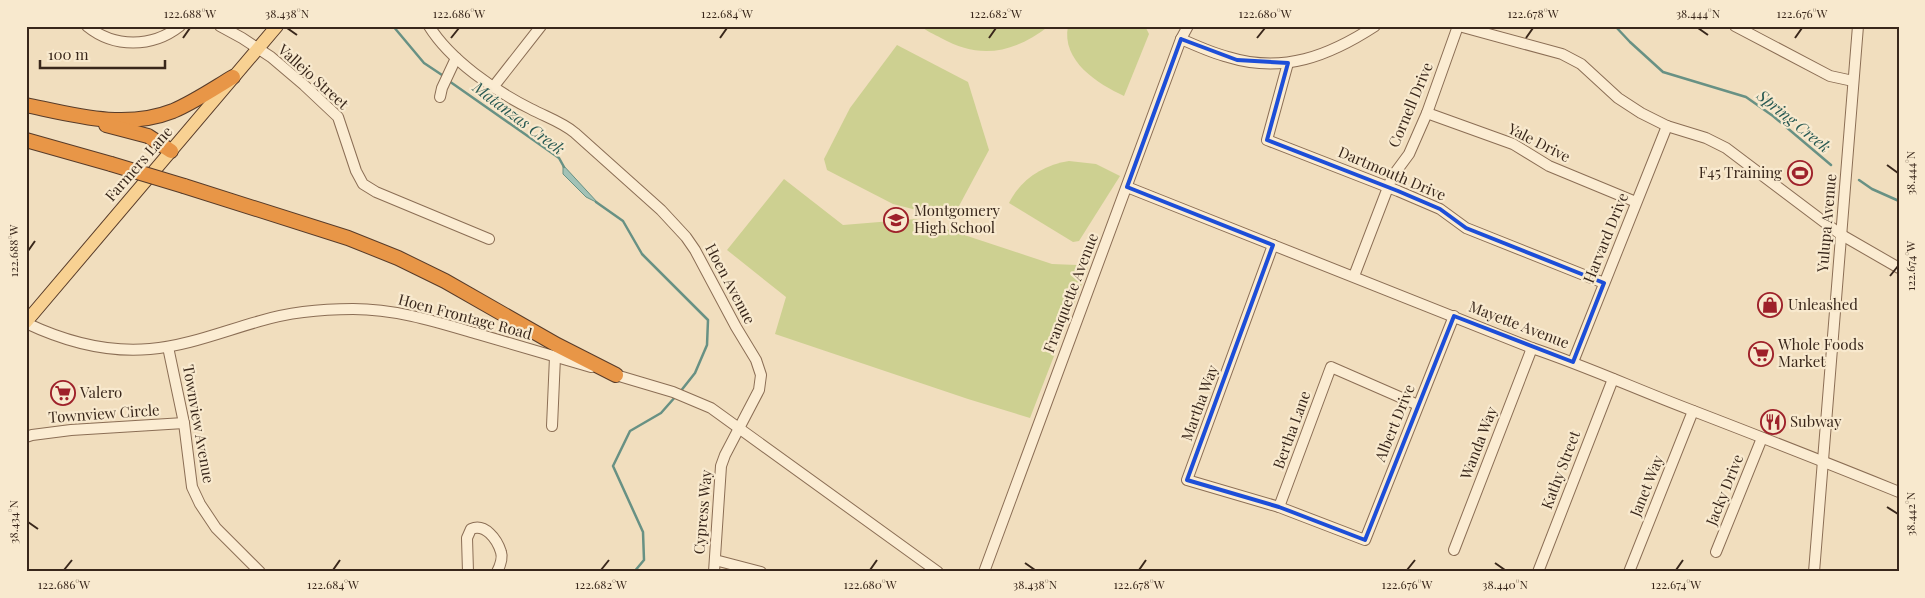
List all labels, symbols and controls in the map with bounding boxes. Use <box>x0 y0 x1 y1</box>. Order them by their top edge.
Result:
text: 122.688°W <box>164 5 216 21</box>
text: 38.438°N <box>265 5 310 21</box>
text: 122.686°W <box>433 5 485 21</box>
text: 122.684°W <box>701 5 753 21</box>
text: 122.682°W <box>970 5 1022 21</box>
text: 122.680°W <box>1238 5 1292 21</box>
text: 122.678°W <box>1507 5 1559 21</box>
text: 38.444°N <box>1676 5 1721 21</box>
text: 122.676°W <box>1777 5 1828 21</box>
scale bar <box>40 38 165 70</box>
street label: Vallejo Street <box>273 39 354 114</box>
text: 100 m <box>48 44 89 64</box>
street label: Cornell Drive <box>1383 59 1437 150</box>
water label: Matanzas Creek <box>468 76 569 159</box>
water label: Spring Creek <box>1752 84 1835 157</box>
street label: Yale Drive <box>1504 117 1574 166</box>
street label: Farmers Lane <box>100 122 176 205</box>
street label: Dartmouth Drive <box>1336 141 1449 205</box>
text: 38.444°N <box>1902 150 1918 195</box>
sports icon: F45 Training <box>1787 160 1813 186</box>
place label: F45 Training <box>1699 162 1782 182</box>
street label: Yulupa Avenue <box>1812 173 1840 274</box>
street label: Harvard Drive <box>1578 190 1632 286</box>
place label: Montgomery High School <box>914 200 1001 237</box>
school or university icon: Montgomery High School <box>883 207 909 233</box>
text: 122.688°W <box>5 225 21 277</box>
street label: Franquette Avenue <box>1038 230 1102 355</box>
street label: Hoen Avenue <box>701 240 761 327</box>
text: 122.674°W <box>1902 241 1918 291</box>
street label: Hoen Frontage Road <box>396 289 535 344</box>
shop icon: Unleashed <box>1757 292 1783 318</box>
place label: Unleashed <box>1788 294 1858 314</box>
street label: Mayette Avenue <box>1466 296 1572 352</box>
place label: Whole Foods Market <box>1777 334 1864 371</box>
supermarket icon: Whole Foods Market <box>1748 341 1774 367</box>
street label: Martha Way <box>1176 361 1222 443</box>
street label: Townview Avenue <box>179 363 219 485</box>
supermarket icon: Valero <box>50 380 76 406</box>
street label: Albert Drive <box>1369 381 1419 465</box>
place label: Valero <box>79 382 122 402</box>
street label: Bertha Lane <box>1268 388 1314 471</box>
street label: Townview Circle <box>48 399 160 427</box>
street label: Wanda Way <box>1455 403 1501 483</box>
restaurant icon: Subway <box>1760 409 1786 435</box>
place label: Subway <box>1790 411 1842 431</box>
street label: Kathy Street <box>1536 427 1584 512</box>
street label: Jacky Drive <box>1700 451 1747 529</box>
street label: Janet Way <box>1624 452 1668 520</box>
street label: Cypress Way <box>688 468 716 555</box>
text: 38.442°N <box>1902 491 1918 536</box>
text: 38.434°N <box>5 500 21 544</box>
text: 122.686°W <box>38 576 90 592</box>
text: 122.684°W <box>307 576 359 592</box>
text: 122.682°W <box>575 576 627 592</box>
text: 122.680°W <box>843 576 897 592</box>
text: 38.438°N <box>1013 576 1058 592</box>
text: 122.678°W <box>1113 576 1165 592</box>
text: 122.676°W <box>1382 576 1433 592</box>
text: 38.440°N <box>1482 576 1528 592</box>
text: 122.674°W <box>1651 576 1701 592</box>

